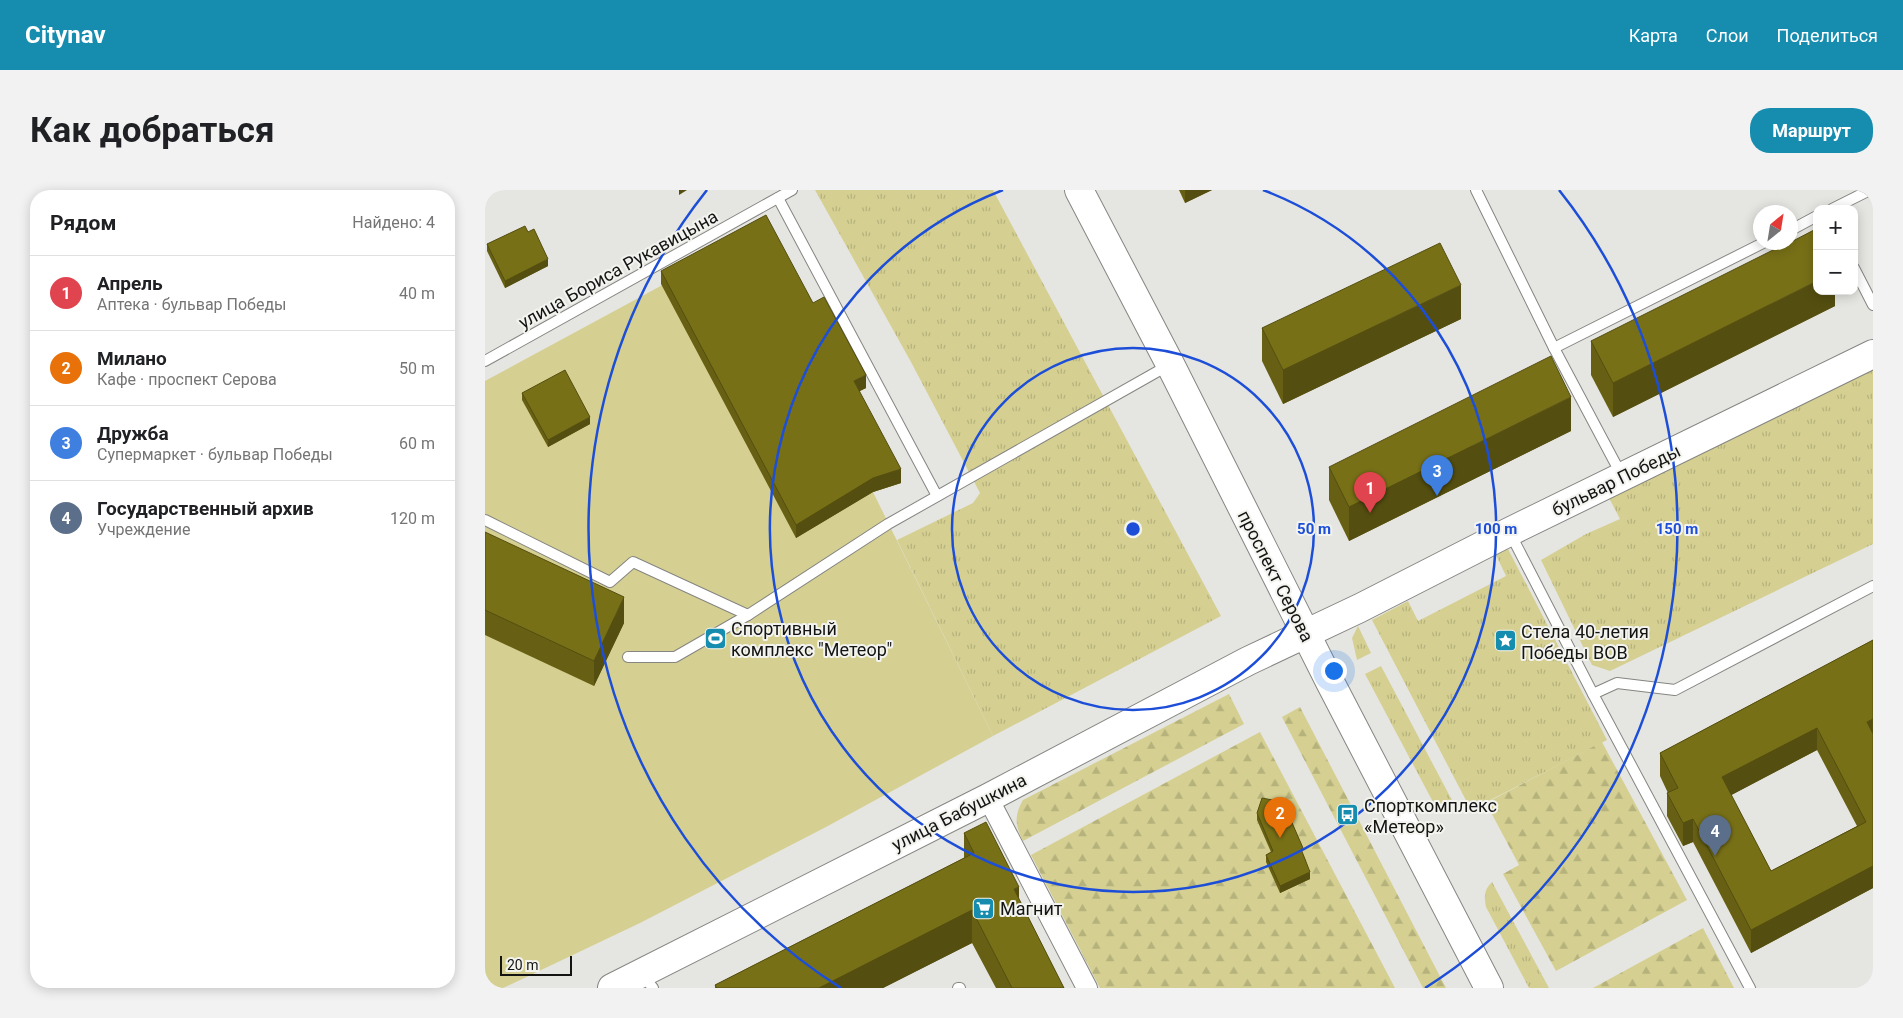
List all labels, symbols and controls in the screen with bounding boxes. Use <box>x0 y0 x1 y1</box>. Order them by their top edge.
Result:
text: Citynav <box>25 21 106 49</box>
text: Карта <box>1629 25 1678 46</box>
text: Слои <box>1706 25 1749 46</box>
text: Поделиться <box>1777 25 1878 46</box>
button: Маршрут <box>1750 108 1873 153</box>
text: Как добраться <box>30 110 275 151</box>
street label: улица Бориса Рукавицына <box>515 205 721 333</box>
north arrow <box>1753 205 1798 250</box>
map controls <box>1813 205 1858 295</box>
button: + <box>1813 205 1858 250</box>
text: Рядом <box>50 211 116 235</box>
text: Найдено: 4 <box>352 213 435 232</box>
button: − <box>1813 250 1858 295</box>
text: Апрель <box>97 272 163 295</box>
text: 1 <box>61 284 71 303</box>
text: 40 m <box>399 284 435 303</box>
text: Аптека · бульвар Победы <box>97 295 287 314</box>
text: Милано <box>97 347 167 370</box>
text: 2 <box>61 359 71 378</box>
text: 50 m <box>399 359 435 378</box>
text: Кафе · проспект Серова <box>97 370 277 389</box>
text: Дружба <box>97 422 169 445</box>
text: 3 <box>61 434 71 453</box>
text: 60 m <box>399 434 435 453</box>
street label: бульвар Победы <box>1548 440 1684 520</box>
text: Супермаркет · бульвар Победы <box>97 445 333 464</box>
pin: 3 <box>1421 455 1453 496</box>
pin: 1 <box>1354 472 1386 513</box>
text: Государственный архив <box>97 497 314 520</box>
street label: проспект Серова <box>1234 507 1318 645</box>
text: 4 <box>61 509 71 528</box>
text: 120 m <box>390 509 435 528</box>
text: Учреждение <box>97 520 190 539</box>
centre of rings <box>1124 520 1142 538</box>
text: 50 m <box>1297 520 1331 538</box>
text: 100 m <box>1475 520 1517 538</box>
text: 150 m <box>1656 520 1698 538</box>
place label: Спортивный комплекс "Метеор" <box>731 618 892 660</box>
place label: Стела 40-летия Победы ВОВ <box>1521 621 1649 663</box>
sports icon: Спортивный комплекс "Метеор" <box>703 626 727 650</box>
place icon: Стела 40-летия Победы ВОВ <box>1493 629 1517 653</box>
your location <box>1321 658 1347 684</box>
street label: улица Бабушкина <box>888 769 1030 855</box>
place label: Спорткомплекс «Метеор» <box>1364 795 1497 837</box>
pin: 2 <box>1264 797 1296 838</box>
bus stop icon: Спорткомплекс «Метеор» <box>1336 803 1360 827</box>
pin: 4 <box>1699 815 1731 856</box>
supermarket icon: Магнит <box>972 896 996 920</box>
place label: Магнит <box>1000 898 1063 919</box>
scale bar <box>500 953 573 976</box>
text: 20 m <box>507 957 539 973</box>

